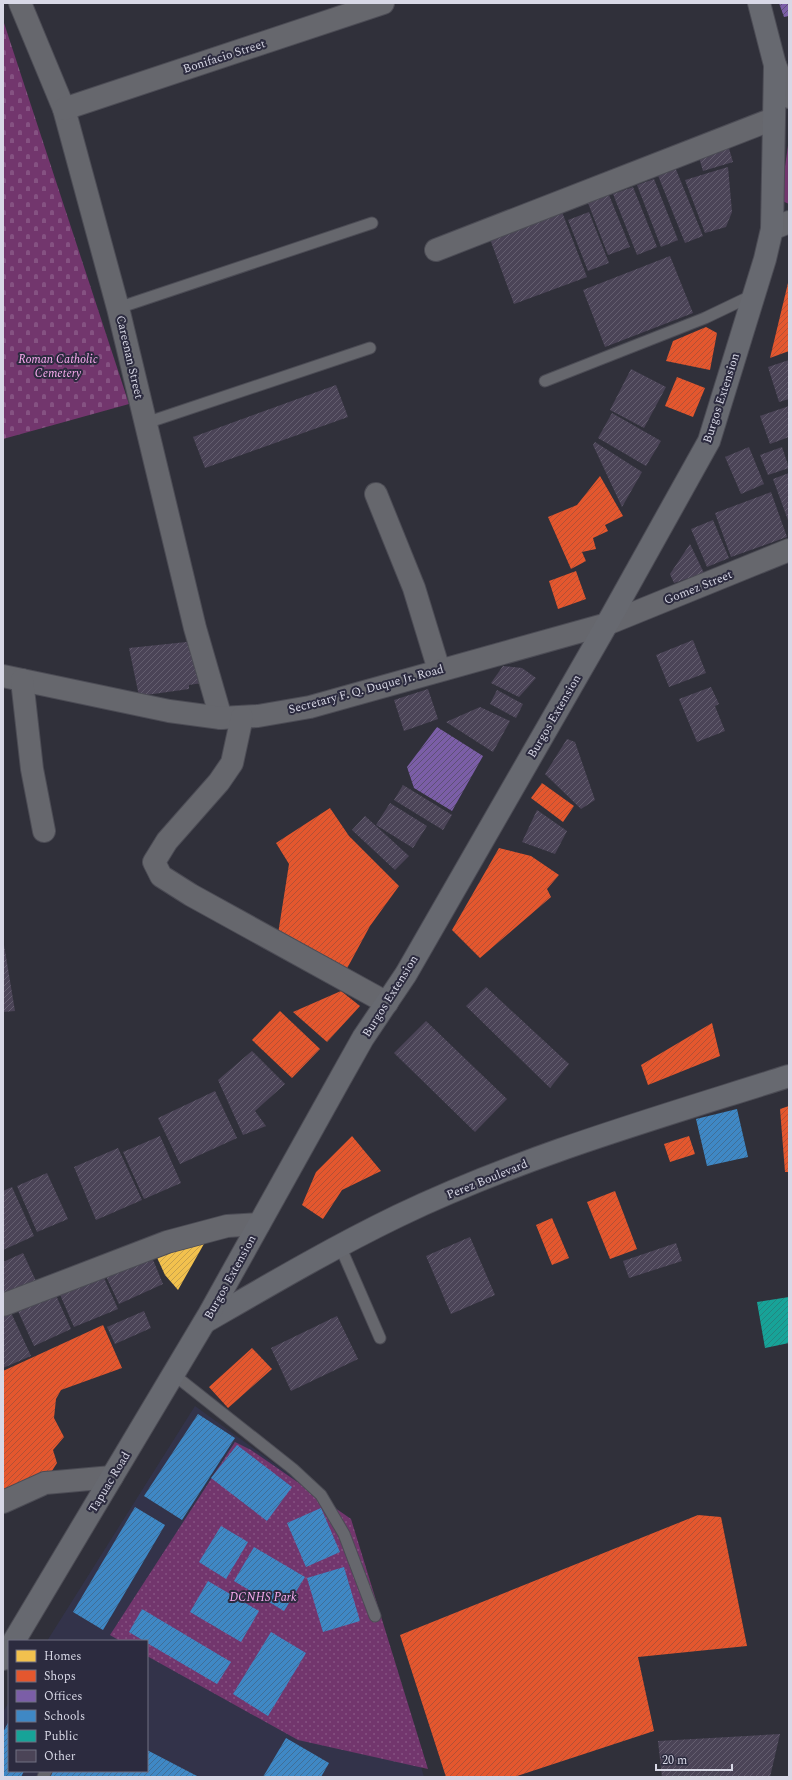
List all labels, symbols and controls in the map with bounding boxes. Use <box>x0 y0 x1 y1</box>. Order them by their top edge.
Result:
street label: Bonifacio Street <box>181 34 268 79</box>
street label: Careenan Street <box>111 313 148 401</box>
park label: Roman Catholic Cemetery <box>18 350 98 383</box>
street label: Burgos Extension <box>698 351 745 446</box>
street label: Gomez Street <box>661 565 735 610</box>
street label: Secretary F. Q. Duque Jr. Road <box>286 660 446 719</box>
street label: Burgos Extension <box>523 671 586 762</box>
street label: Burgos Extension <box>358 951 423 1041</box>
street label: Perez Boulevard <box>444 1154 531 1204</box>
street label: Burgos Extension <box>199 1232 261 1323</box>
street label: Tapuac Road <box>84 1448 135 1517</box>
park label: DCNHS Park <box>229 1588 297 1607</box>
legend <box>8 1640 148 1772</box>
text: Homes <box>44 1647 82 1666</box>
text: Shops <box>44 1667 76 1686</box>
text: Offices <box>44 1687 83 1706</box>
text: Schools <box>44 1707 85 1726</box>
text: Public <box>44 1727 78 1746</box>
scale bar <box>656 1746 732 1772</box>
text: Other <box>44 1747 76 1766</box>
text: 20 m <box>662 1751 687 1770</box>

